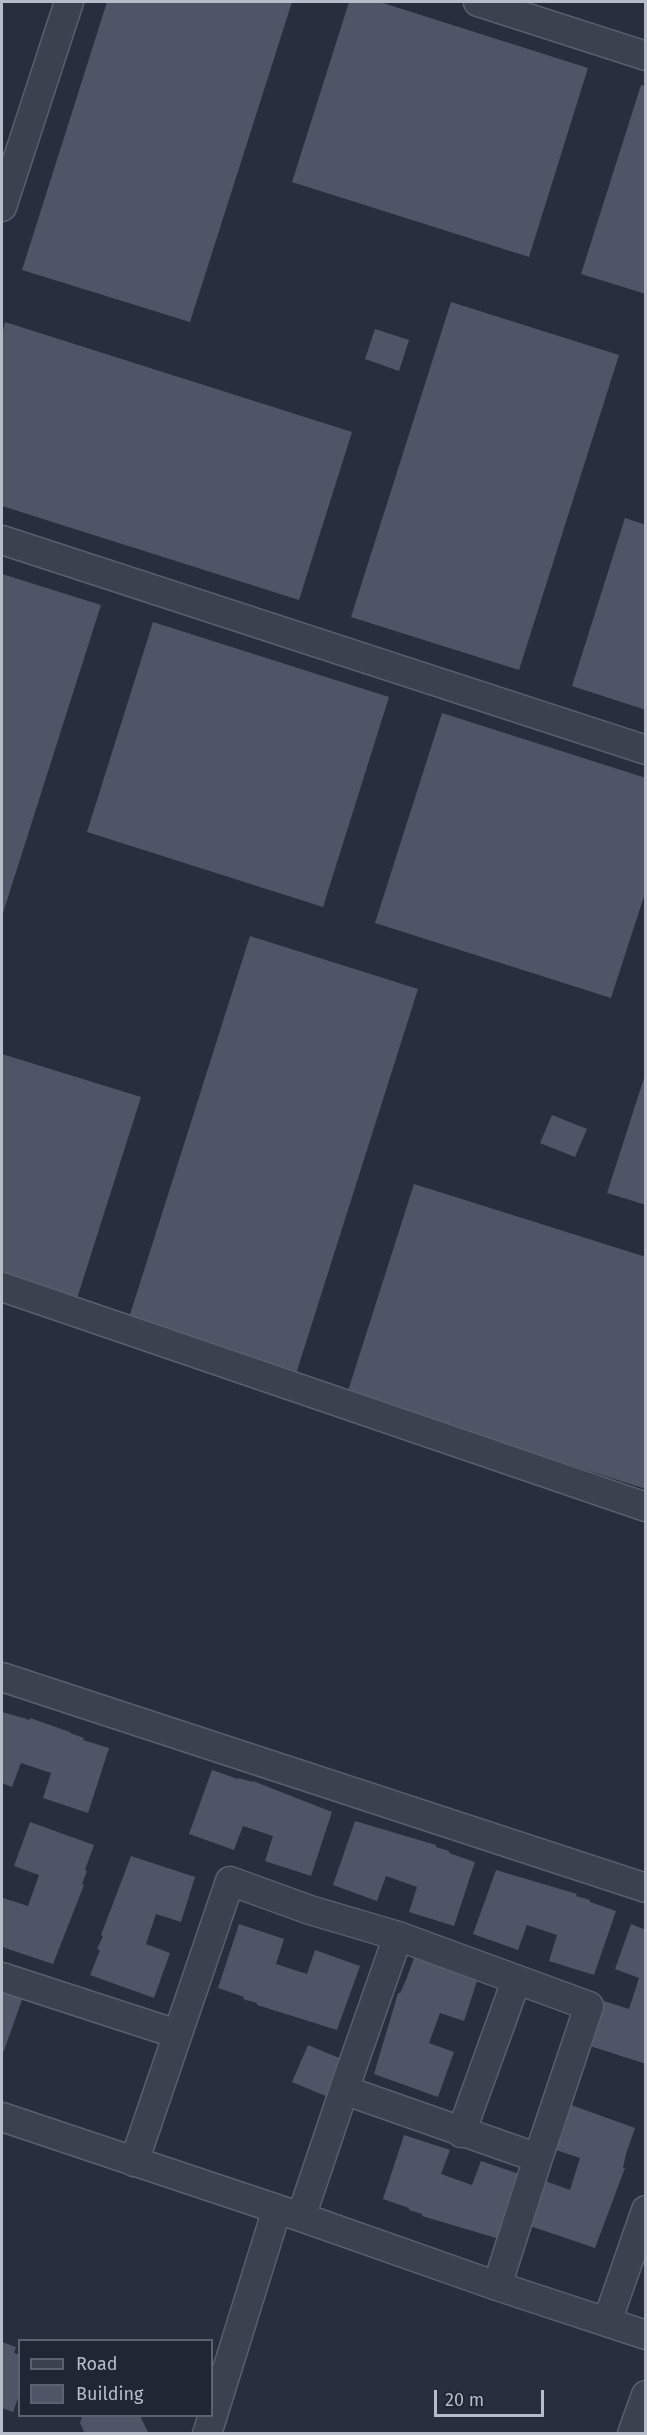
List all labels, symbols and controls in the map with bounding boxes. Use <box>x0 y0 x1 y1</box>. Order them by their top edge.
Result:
legend <box>18 2339 213 2417</box>
text: Road <box>76 2353 118 2375</box>
scale bar <box>437 2378 546 2416</box>
text: Building <box>76 2383 143 2405</box>
text: 20 m <box>445 2389 484 2411</box>

